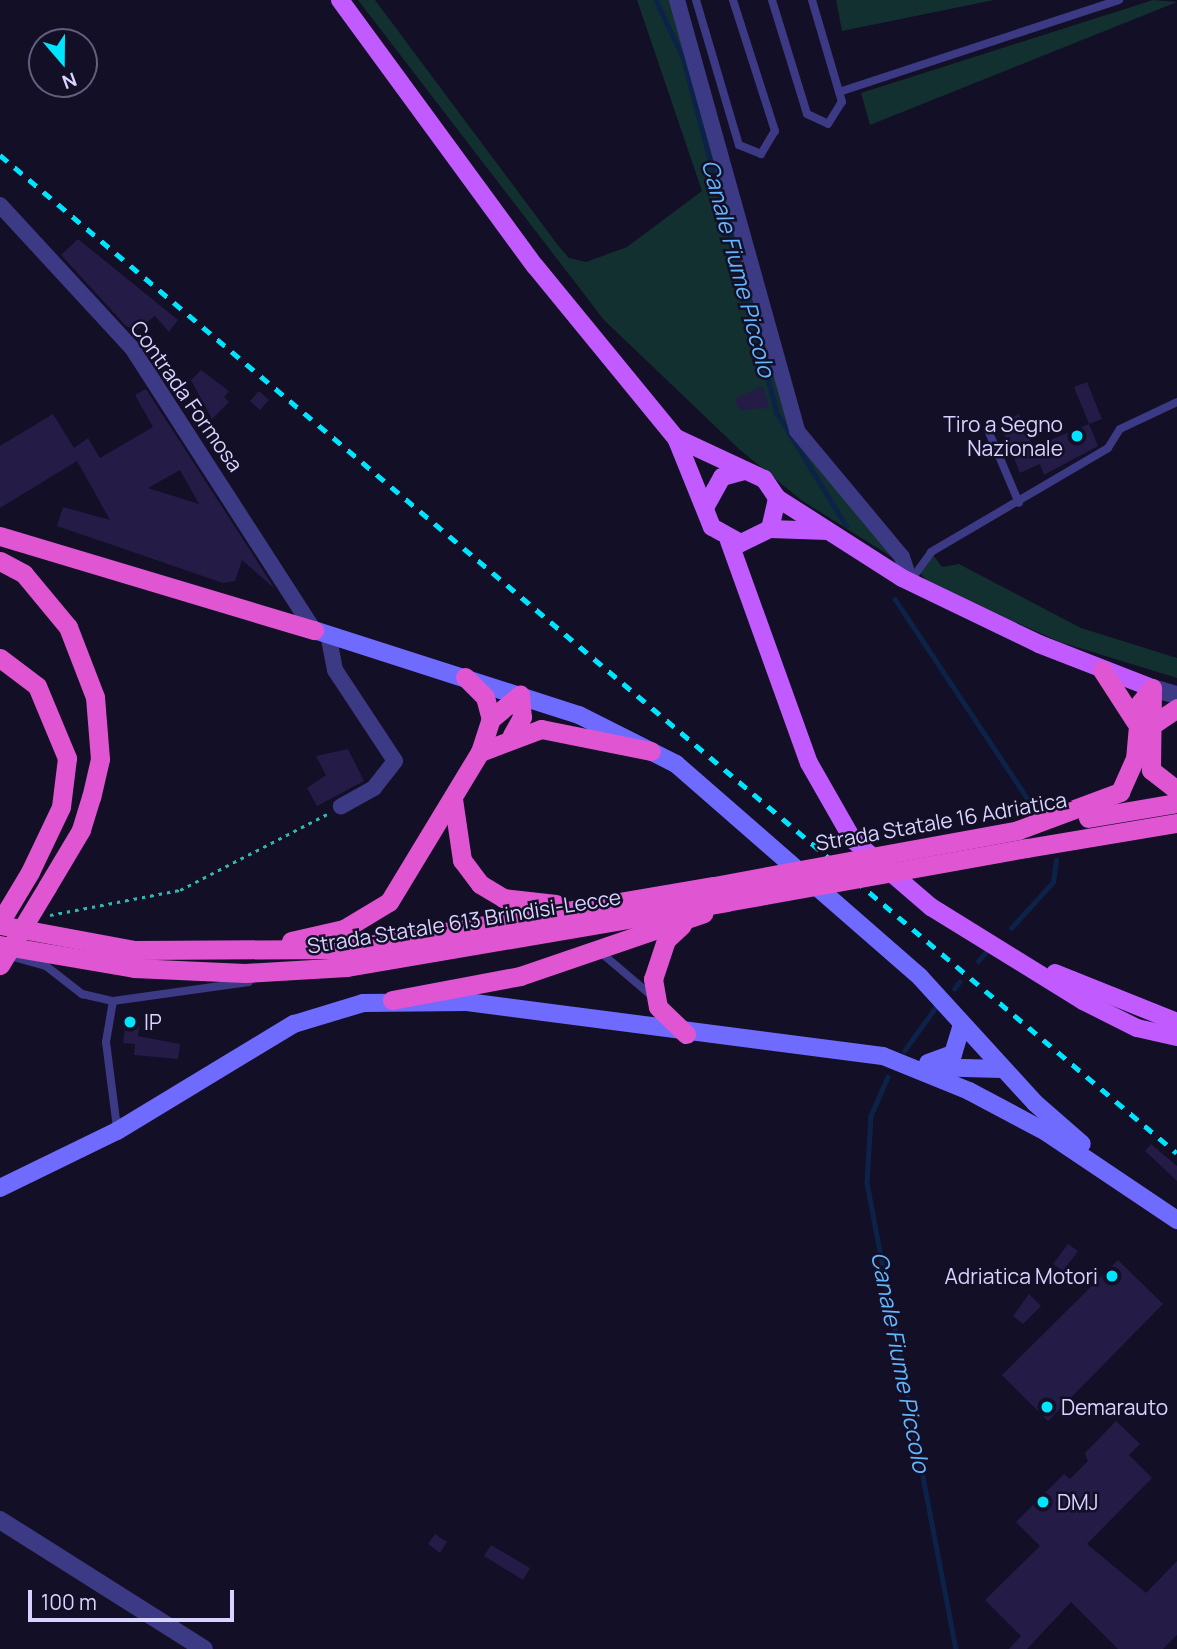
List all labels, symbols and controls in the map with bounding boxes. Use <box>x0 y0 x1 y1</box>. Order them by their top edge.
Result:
north arrow <box>28 28 98 98</box>
text: N <box>59 66 80 95</box>
water label: Canale Fiume Piccolo <box>697 156 781 380</box>
street label: Contrada Formosa <box>126 316 248 476</box>
place label: Tiro a Segno Nazionale <box>943 411 1063 461</box>
marker: Tiro a Segno Nazionale <box>1069 428 1085 444</box>
street label: Strada Statale 16 Adriatica <box>813 786 1069 856</box>
street label: Strada Statale 613 Brindisi-Lecce <box>305 884 623 958</box>
place label: IP <box>144 1009 162 1035</box>
marker: IP <box>122 1014 138 1030</box>
water label: Canale Fiume Piccolo <box>866 1250 936 1474</box>
place label: Adriatica Motori <box>944 1263 1098 1289</box>
marker: Adriatica Motori <box>1104 1268 1120 1284</box>
place label: Demarauto <box>1061 1394 1168 1420</box>
marker: Demarauto <box>1039 1399 1055 1415</box>
place label: DMJ <box>1057 1489 1098 1515</box>
marker: DMJ <box>1035 1494 1051 1510</box>
scale bar <box>32 1576 238 1620</box>
text: 100 m <box>41 1588 97 1616</box>

